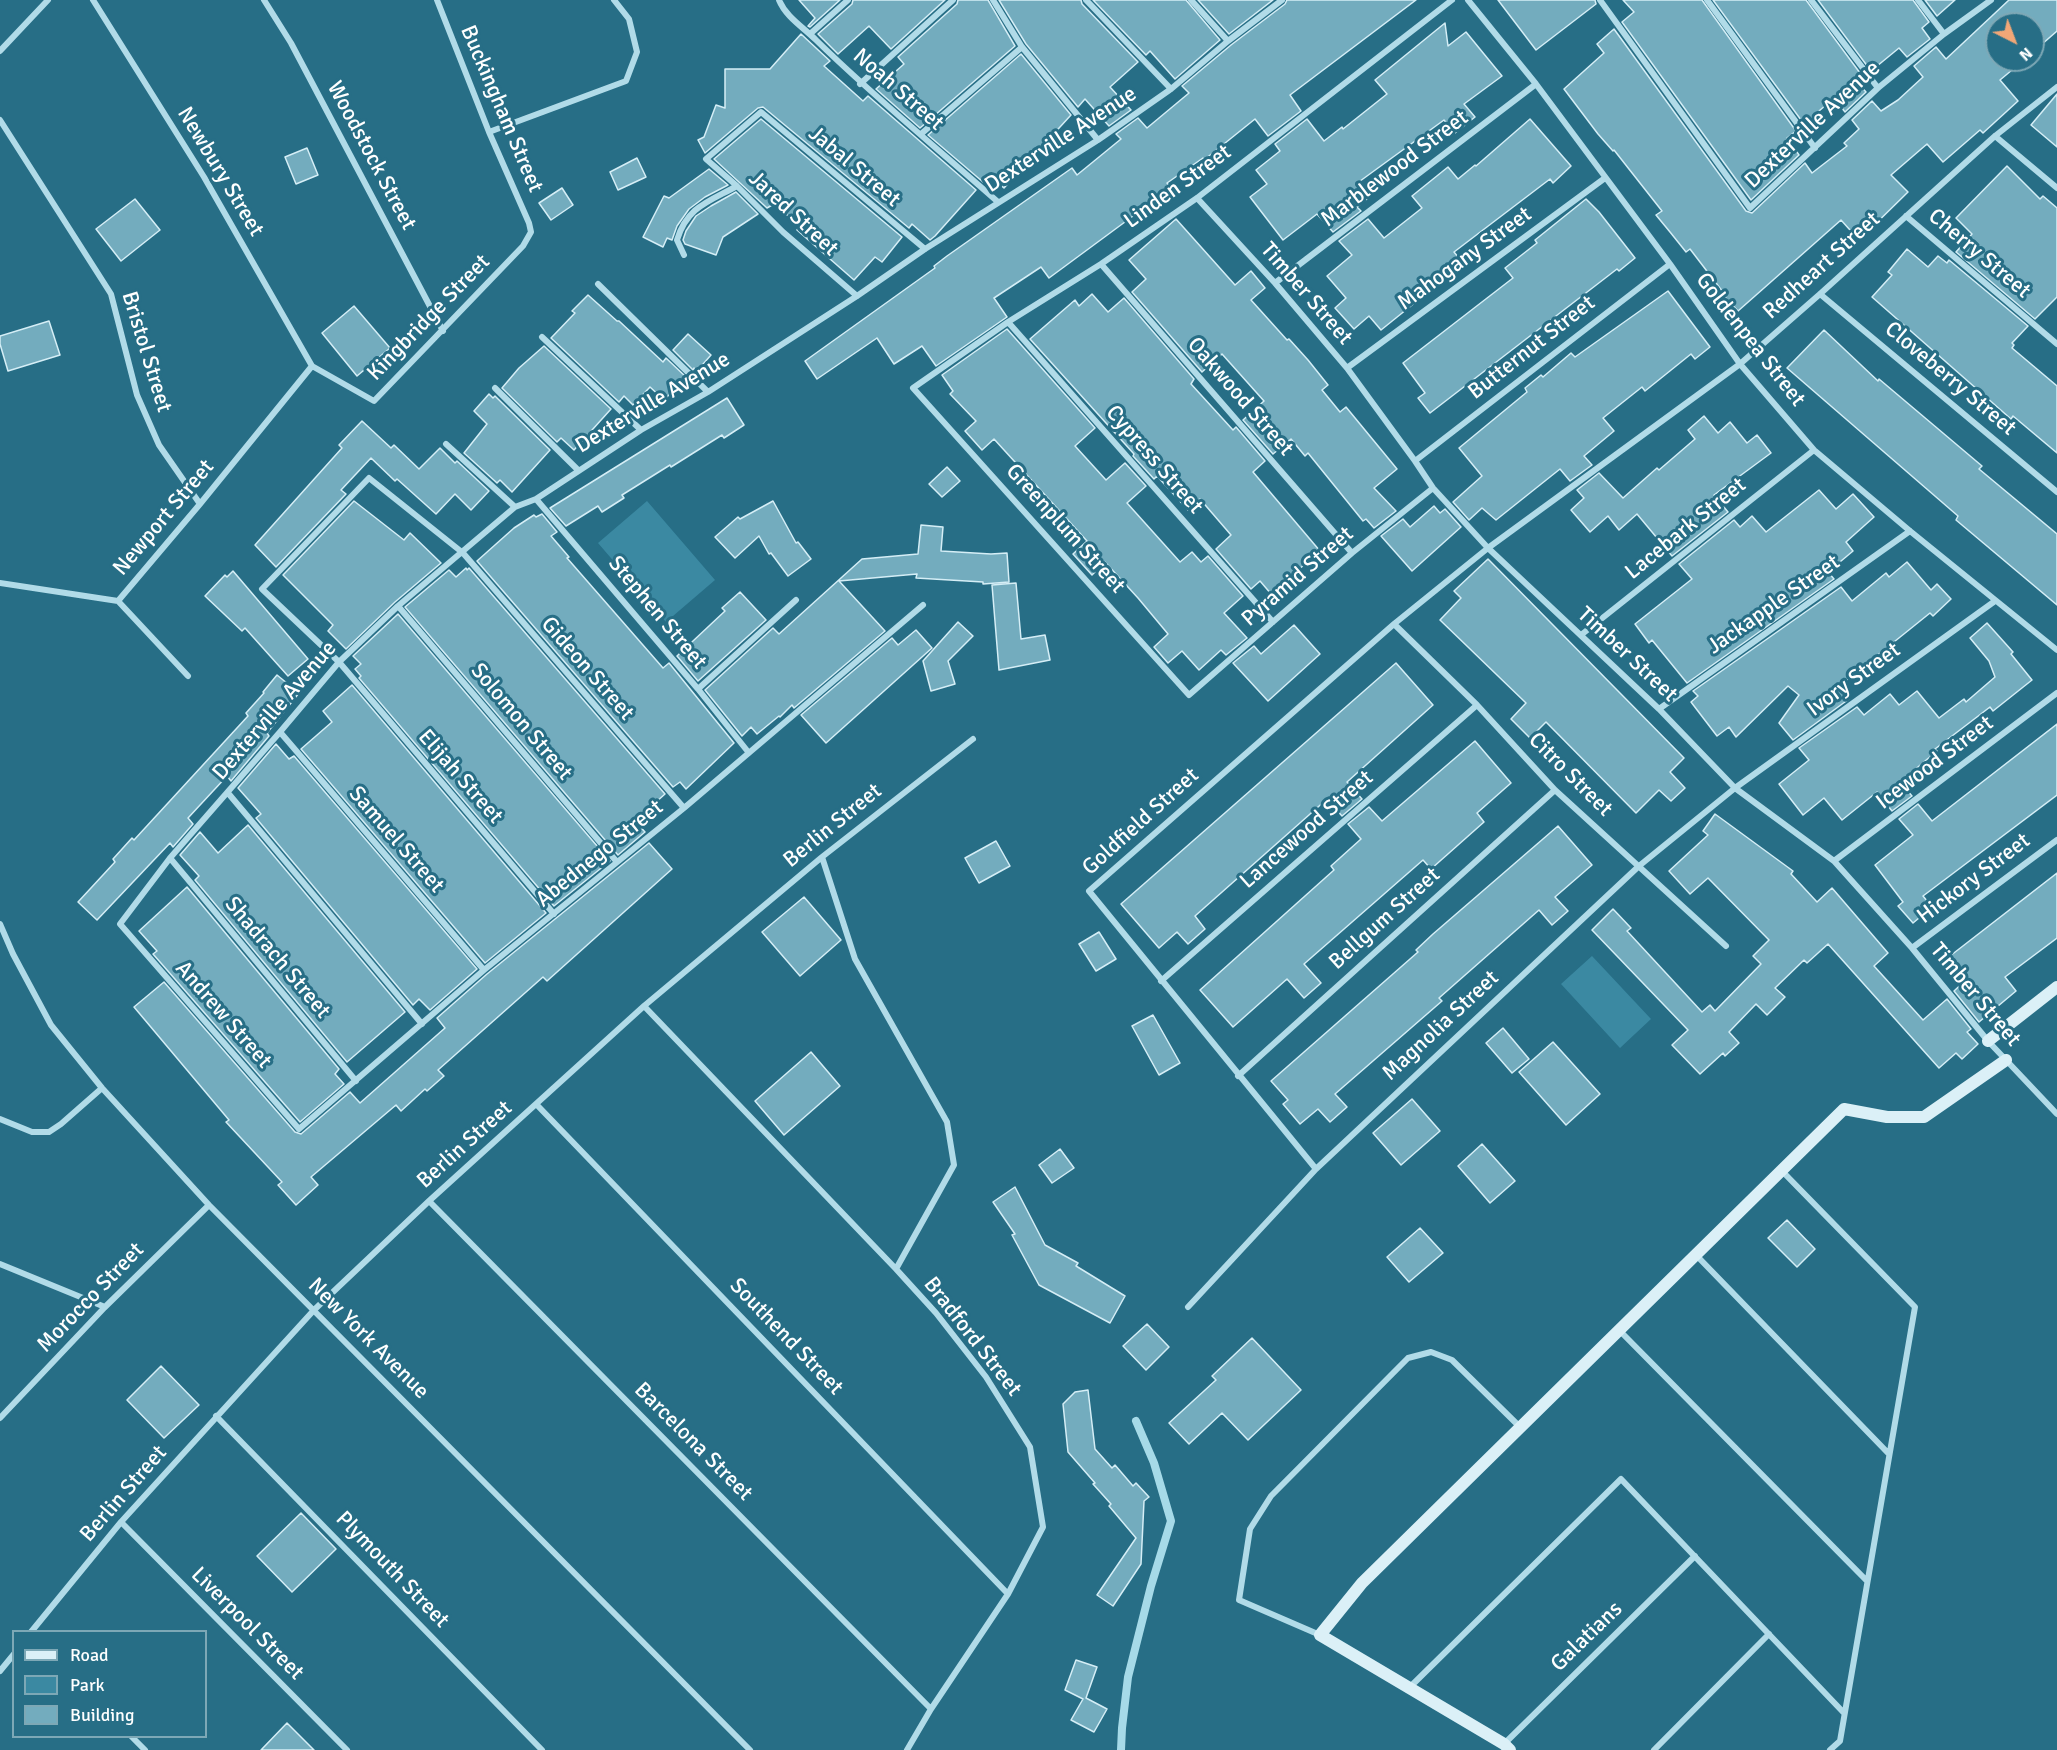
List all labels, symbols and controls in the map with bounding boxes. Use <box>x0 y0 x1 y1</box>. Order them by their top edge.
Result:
north arrow <box>1985 12 2045 72</box>
street label: Buckingham Street <box>454 21 548 197</box>
street label: Noah Street <box>847 43 949 137</box>
text: N <box>2015 43 2037 65</box>
street label: Dexterville Avenue <box>1740 55 1886 195</box>
street label: Woodstock Street <box>321 77 421 235</box>
street label: Dexterville Avenue <box>980 81 1142 199</box>
street label: Newbury Street <box>171 102 269 242</box>
street label: Marblewood Street <box>1316 105 1474 233</box>
street label: Jabal Street <box>803 121 905 213</box>
street label: Linden Street <box>1119 139 1237 235</box>
street label: Jared Street <box>743 166 843 262</box>
street label: Mahogany Street <box>1393 202 1537 316</box>
street label: Cherry Street <box>1922 204 2036 304</box>
street label: Redheart Street <box>1758 207 1886 325</box>
street label: Timber Street <box>1254 237 1358 351</box>
street label: Kingbridge Street <box>362 249 496 387</box>
street label: Goldenpea Street <box>1690 268 1810 412</box>
street label: Bristol Street <box>115 289 177 415</box>
street label: Butternut Street <box>1463 290 1601 406</box>
street label: Cloveberry Street <box>1879 316 2021 442</box>
street label: Oakwood Street <box>1181 332 1299 462</box>
street label: Dexterville Avenue <box>571 346 735 460</box>
street label: Cypress Street <box>1100 400 1208 520</box>
street label: Newport Street <box>108 455 220 581</box>
street label: Greenplum Street <box>1000 459 1130 599</box>
street label: Lacebark Street <box>1620 472 1752 586</box>
street label: Pyramid Street <box>1237 521 1359 633</box>
street label: Jackapple Street <box>1703 550 1845 660</box>
street label: Stephen Street <box>602 551 712 675</box>
street label: Timber Street <box>1571 602 1683 708</box>
street label: Gideon Street <box>535 612 639 726</box>
street label: Dexterville Avenue <box>207 636 343 786</box>
street label: Ivory Street <box>1802 637 1906 723</box>
street label: Solomon Street <box>464 658 578 786</box>
street label: Icewood Street <box>1871 710 1999 816</box>
street label: Elijah Street <box>412 725 508 829</box>
street label: Citro Street <box>1522 727 1618 823</box>
street label: Goldfield Street <box>1077 763 1205 881</box>
street label: Lancewood Street <box>1235 765 1379 895</box>
street label: Berlin Street <box>778 778 888 874</box>
street label: Samuel Street <box>343 781 449 899</box>
street label: Abednego Street <box>531 795 669 913</box>
street label: Hickory Street <box>1912 828 2036 930</box>
street label: Bellgum Street <box>1324 862 1446 976</box>
street label: Shadrach Street <box>219 892 335 1024</box>
street label: Timber Street <box>1924 938 2026 1052</box>
street label: Andrew Street <box>169 956 277 1074</box>
street label: Magnolia Street <box>1377 965 1505 1087</box>
street label: Berlin Street <box>412 1095 518 1195</box>
street label: Morocco Street <box>32 1238 150 1358</box>
street label: Bradford Street <box>917 1272 1027 1402</box>
street label: New York Avenue <box>302 1273 434 1405</box>
street label: Southend Street <box>724 1273 848 1401</box>
street label: Barcelona Street <box>628 1377 758 1507</box>
street label: Berlin Street <box>75 1440 173 1548</box>
street label: Plymouth Street <box>330 1506 454 1634</box>
street label: Liverpool Street <box>185 1562 309 1686</box>
street label: Galatians <box>1546 1596 1628 1678</box>
legend <box>12 1630 207 1738</box>
text: Road <box>70 1644 109 1666</box>
text: Park <box>70 1674 105 1696</box>
text: Building <box>70 1704 134 1726</box>

